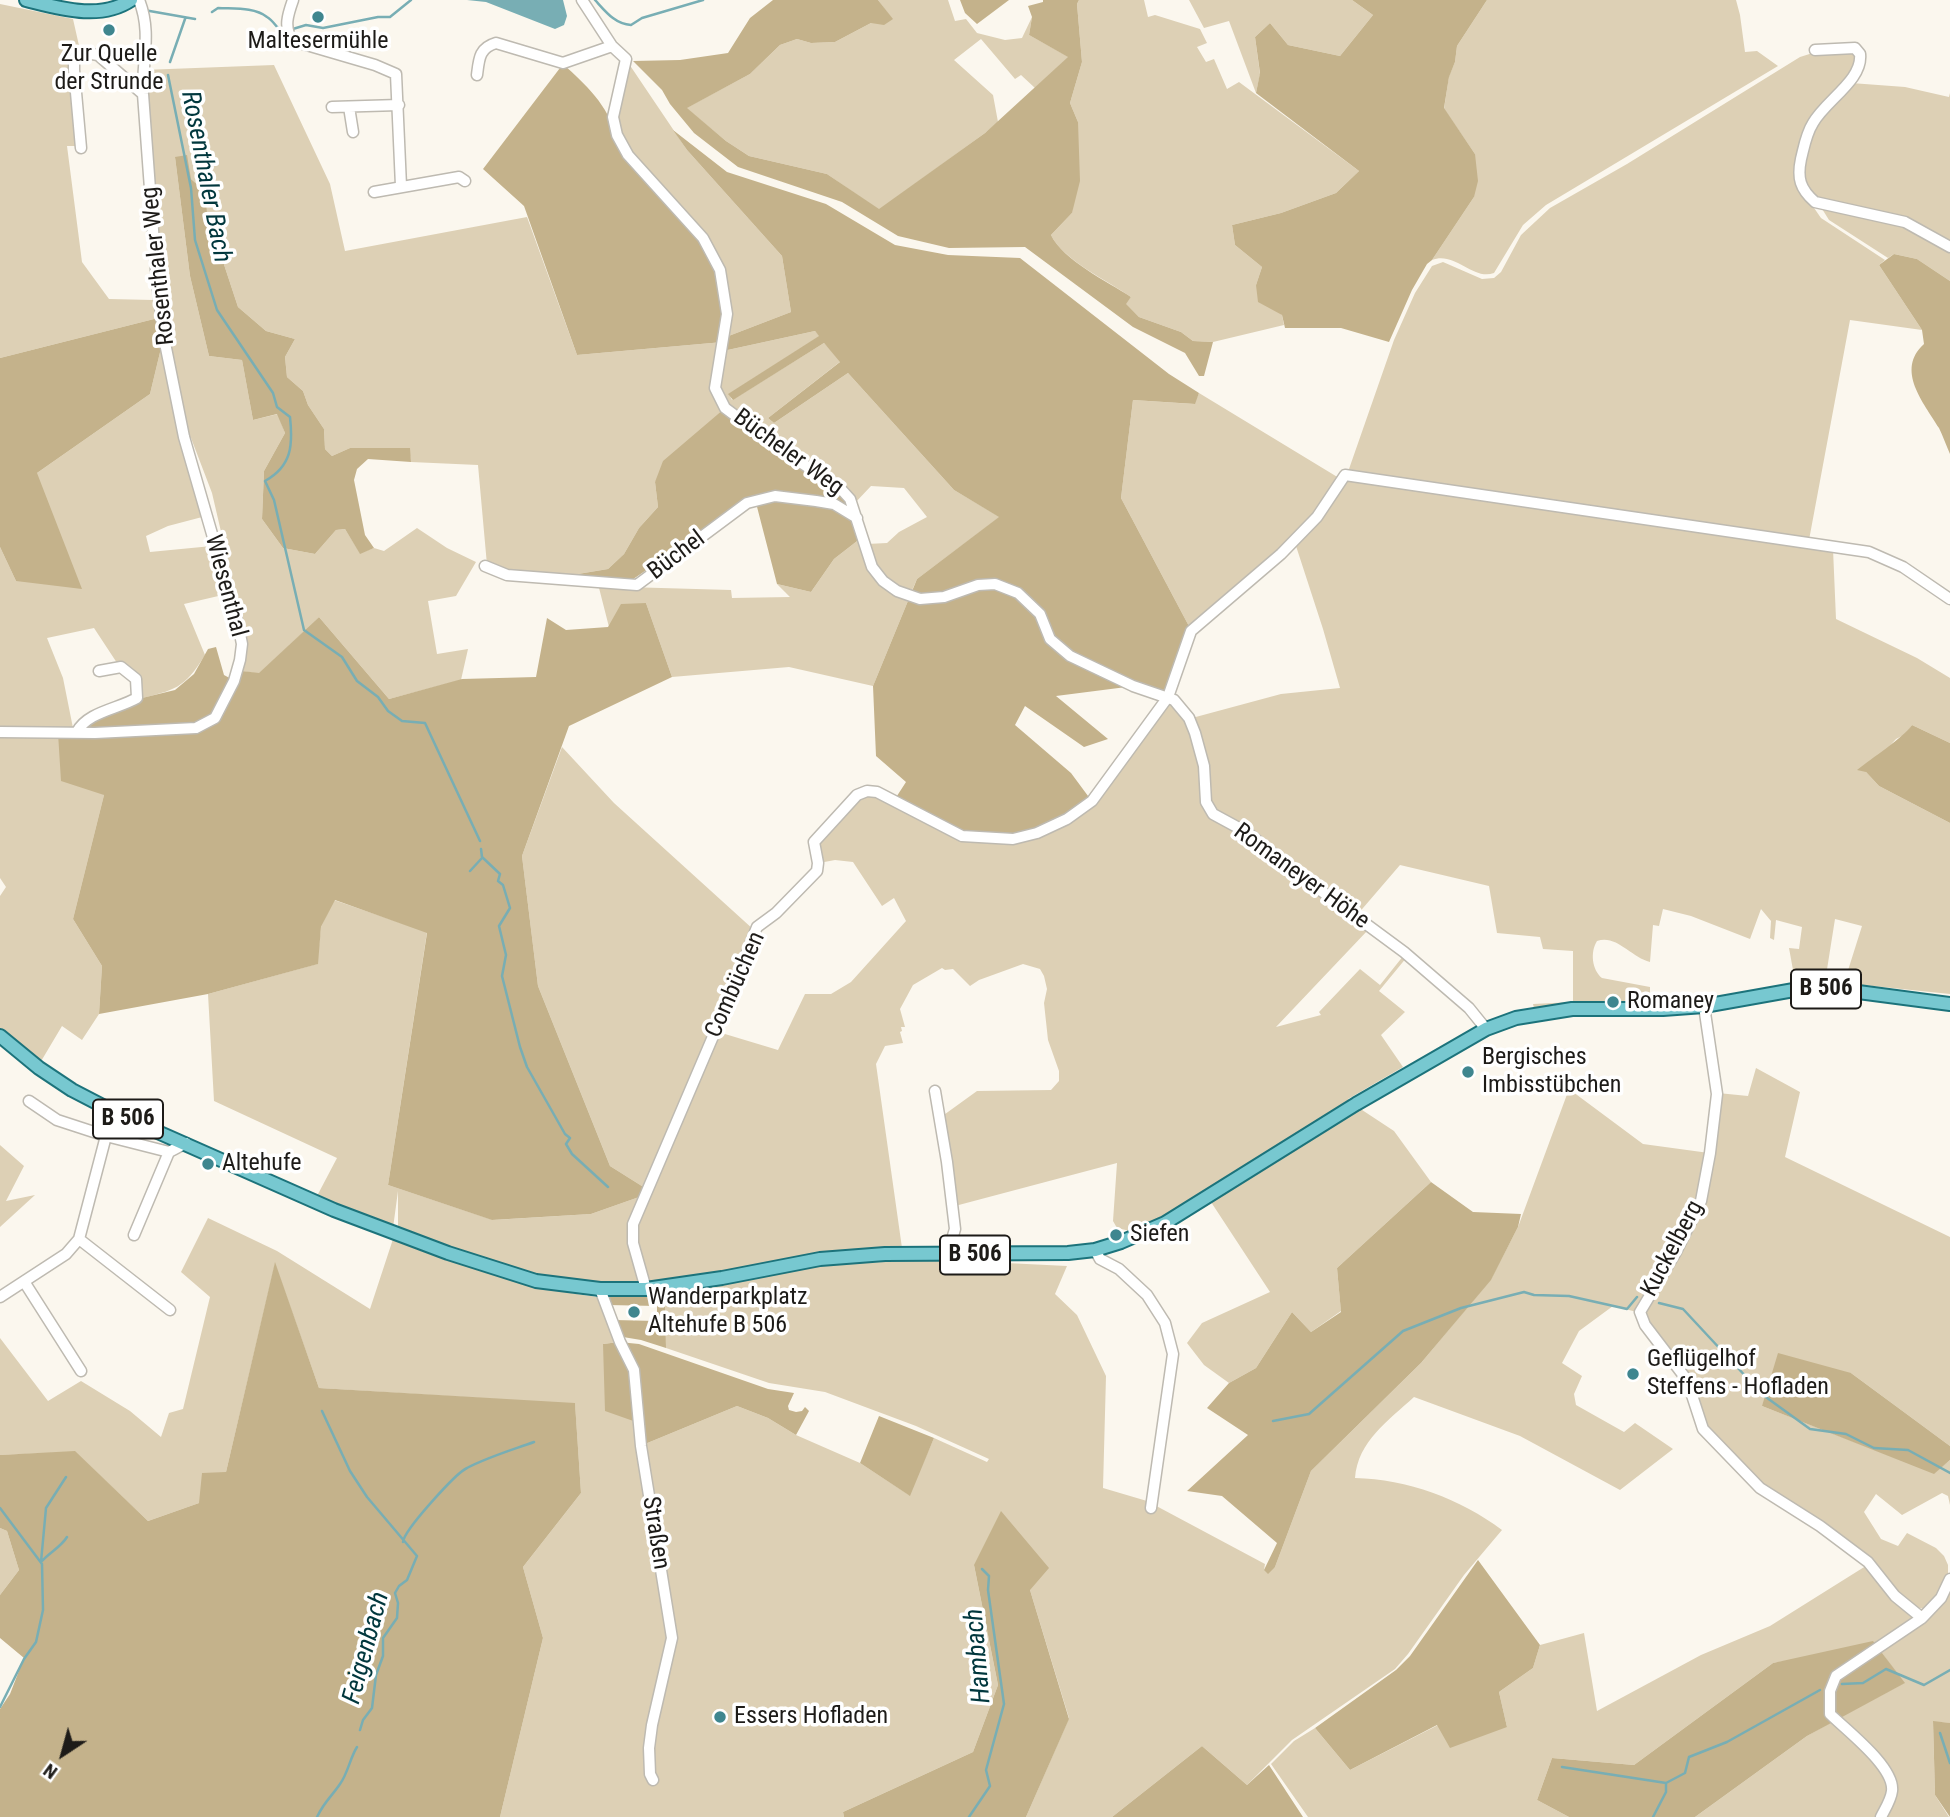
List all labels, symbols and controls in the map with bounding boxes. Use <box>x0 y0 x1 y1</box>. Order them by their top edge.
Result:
marker: Maltesermühle <box>310 9 326 25</box>
marker: Zur Quelle der Strunde <box>101 22 117 38</box>
place label: Maltesermühle <box>247 28 389 56</box>
place label: Zur Quelle der Strunde <box>54 41 164 97</box>
water label: Rosenthaler Bach <box>173 89 237 265</box>
street label: Rosenthaler Weg <box>136 185 182 347</box>
street label: Bücheler Weg <box>727 403 849 503</box>
street label: Büchel <box>643 525 711 587</box>
street label: Wiesenthal <box>198 532 252 640</box>
street label: Romaneyer Höhe <box>1228 818 1374 936</box>
street label: Combüchen <box>700 928 772 1042</box>
road number: B 506 <box>1791 970 1861 1008</box>
place label: Romaney <box>1627 988 1714 1016</box>
marker: Romaney <box>1605 994 1621 1010</box>
place label: Bergisches Imbisstübchen <box>1482 1044 1621 1100</box>
marker: Bergisches Imbisstübchen <box>1460 1064 1476 1080</box>
road number: B 506 <box>93 1100 163 1138</box>
place label: Altehufe <box>222 1150 301 1178</box>
marker: Altehufe <box>200 1156 216 1172</box>
street label: Kuckelberg <box>1636 1196 1710 1302</box>
place label: Siefen <box>1130 1221 1189 1249</box>
marker: Siefen <box>1108 1227 1124 1243</box>
road number: B 506 <box>940 1236 1010 1274</box>
place label: Wanderparkplatz Altehufe B 506 <box>648 1284 807 1340</box>
marker: Wanderparkplatz Altehufe B 506 <box>626 1304 642 1320</box>
place label: Geflügelhof Steffens - Hofladen <box>1647 1346 1829 1402</box>
marker: Geflügelhof Steffens - Hofladen <box>1625 1366 1641 1382</box>
street label: Straßen <box>635 1495 675 1571</box>
water label: Feigenbach <box>337 1589 397 1707</box>
water label: Hambach <box>959 1607 999 1705</box>
place label: Essers Hofladen <box>734 1703 888 1731</box>
marker: Essers Hofladen <box>712 1709 728 1725</box>
north arrow <box>28 1719 98 1789</box>
text: N <box>39 1759 62 1784</box>

